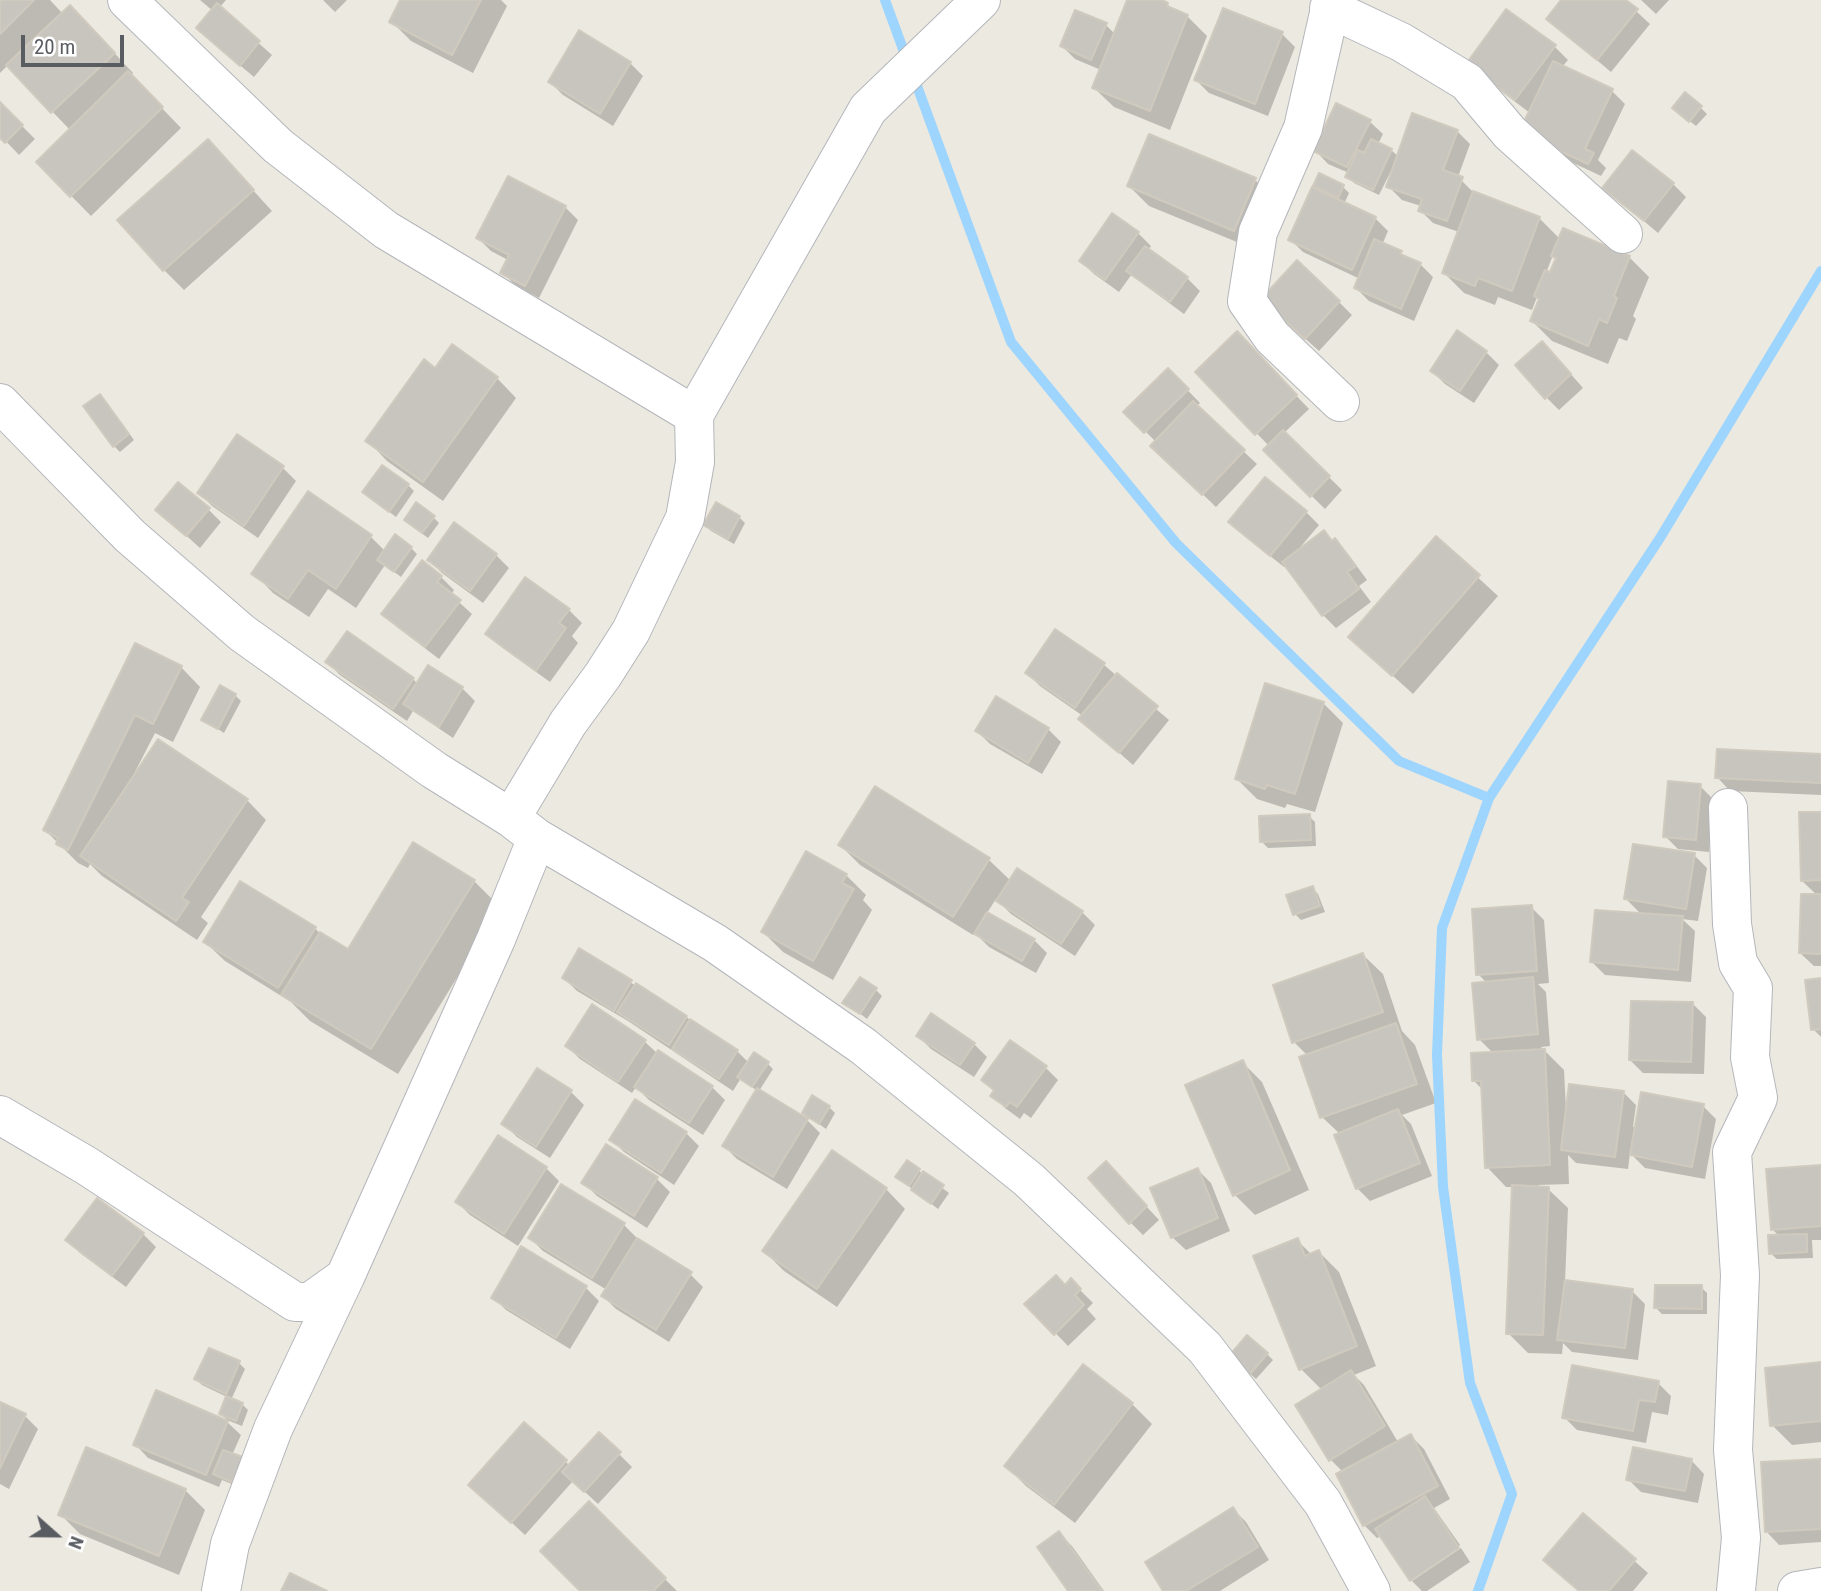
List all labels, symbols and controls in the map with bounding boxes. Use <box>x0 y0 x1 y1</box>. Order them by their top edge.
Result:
scale bar <box>24 21 128 65</box>
text: 20 m <box>34 35 75 59</box>
north arrow <box>21 1500 91 1570</box>
text: N <box>63 1533 89 1552</box>

